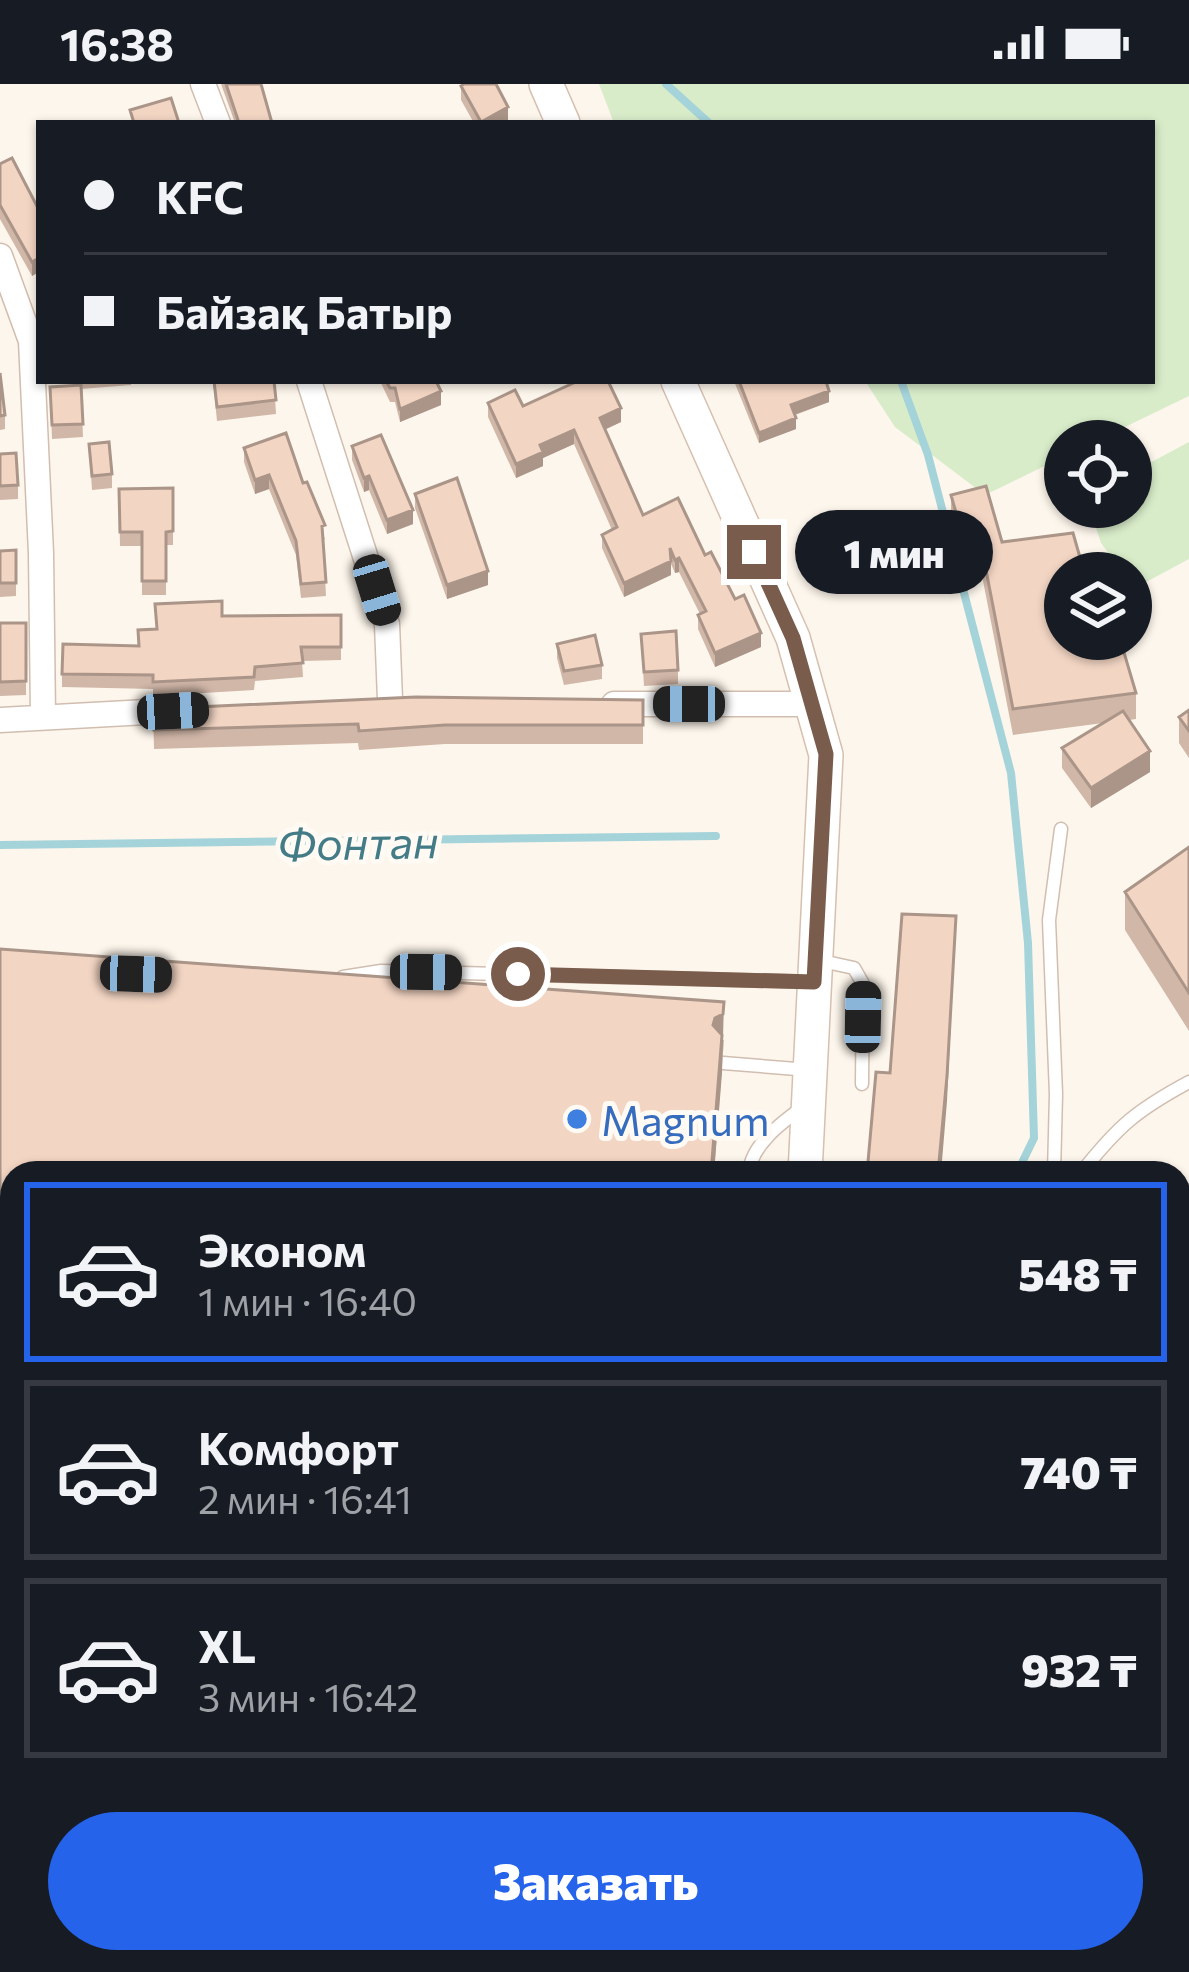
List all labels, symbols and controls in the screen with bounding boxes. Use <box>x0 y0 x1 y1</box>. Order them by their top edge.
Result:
text: 16:38 <box>60 15 174 70</box>
text: KFC <box>156 168 244 223</box>
text: Байзақ Батыр <box>156 283 452 338</box>
map controls <box>1044 420 1152 660</box>
button: locate <box>1044 420 1152 528</box>
callout: 1 мин <box>796 510 994 594</box>
route end <box>727 525 781 579</box>
text: 1 мин <box>844 528 944 576</box>
car <box>349 550 405 630</box>
button: layers <box>1044 552 1152 660</box>
car <box>653 686 725 722</box>
car <box>136 691 210 731</box>
water label: Фонтан <box>277 812 439 870</box>
route start <box>491 947 545 1001</box>
car <box>390 953 462 991</box>
car <box>99 955 173 993</box>
car <box>844 981 882 1053</box>
place label: Magnum <box>601 1093 770 1145</box>
marker: Magnum <box>564 1106 590 1132</box>
icon: car <box>54 1218 162 1326</box>
text: Эконом <box>198 1221 366 1276</box>
text: 548 ₸ <box>1018 1245 1137 1300</box>
text: 1 мин · 16:40 <box>198 1276 417 1324</box>
icon: car <box>54 1416 162 1524</box>
text: Комфорт <box>198 1419 399 1474</box>
text: 740 ₸ <box>1020 1443 1137 1498</box>
text: 2 мин · 16:41 <box>198 1474 412 1522</box>
icon: car <box>54 1614 162 1722</box>
text: XL <box>198 1617 256 1672</box>
text: 932 ₸ <box>1021 1641 1137 1696</box>
text: 3 мин · 16:42 <box>198 1672 418 1720</box>
button: Заказать <box>48 1812 1143 1950</box>

